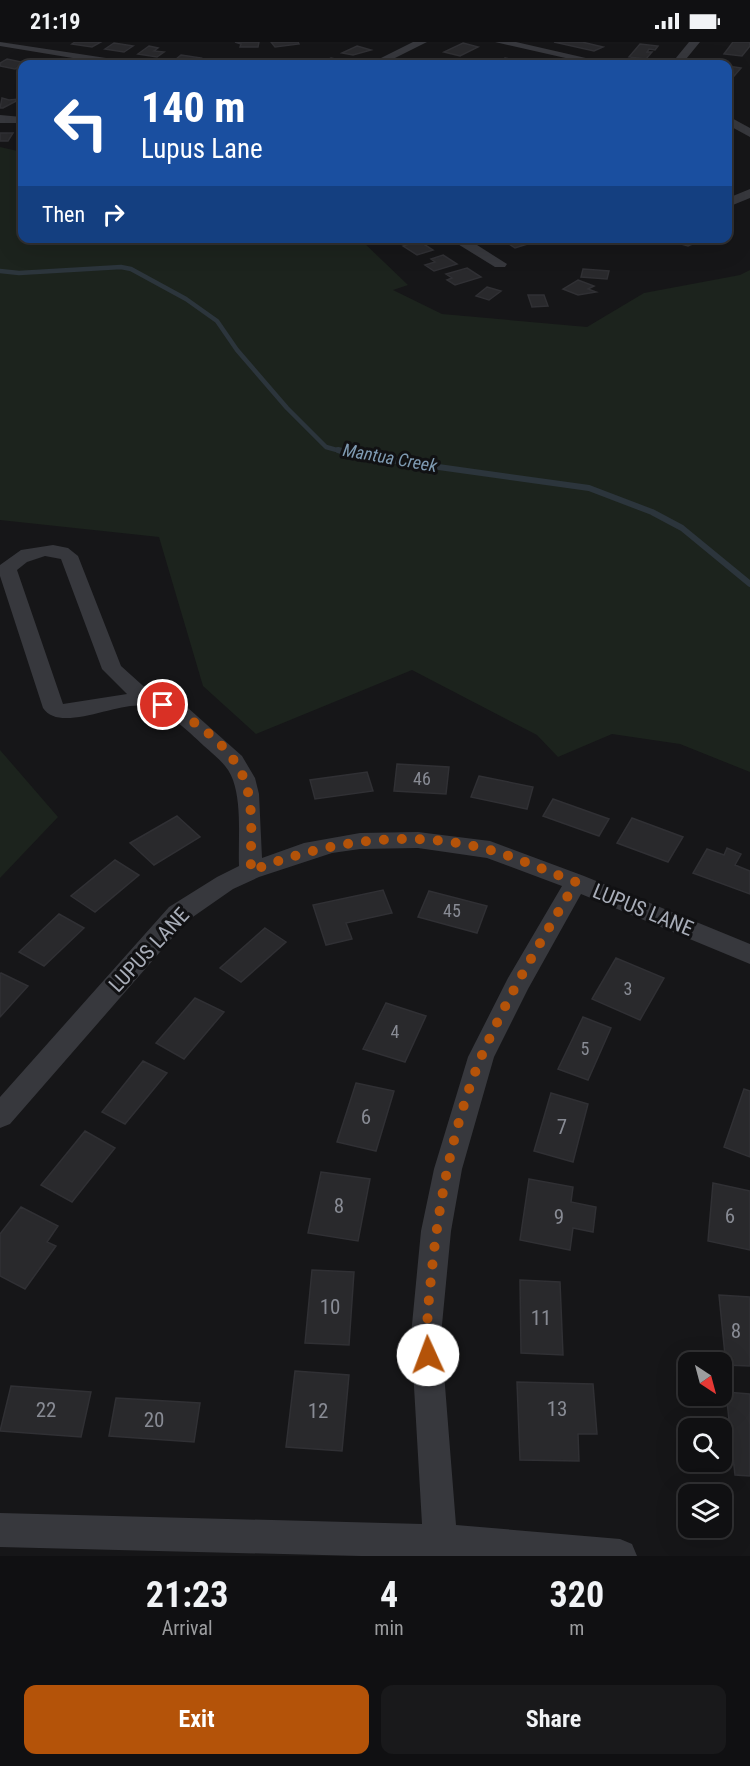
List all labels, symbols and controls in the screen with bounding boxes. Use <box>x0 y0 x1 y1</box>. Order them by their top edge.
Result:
text: 21:19 <box>30 9 81 34</box>
text: 140 m <box>141 83 246 132</box>
icon: left <box>42 84 120 162</box>
text: Lupus Lane <box>141 133 263 165</box>
icon: right <box>97 198 130 231</box>
text: Then <box>42 202 85 227</box>
water label: Mantua Creek <box>341 439 440 476</box>
pin <box>137 679 188 730</box>
icon: arrive <box>146 688 179 721</box>
house number: 46 <box>413 768 431 789</box>
street label: LUPUS LANE <box>589 879 697 941</box>
house number: 45 <box>443 900 461 921</box>
street label: LUPUS LANE <box>104 903 194 997</box>
house number: 3 <box>624 978 632 999</box>
house number: 4 <box>391 1021 400 1042</box>
house number: 5 <box>581 1038 590 1059</box>
house number: 6 <box>361 1105 371 1129</box>
house number: 7 <box>557 1115 567 1139</box>
house number: 8 <box>334 1194 344 1218</box>
house number: 6 <box>725 1204 735 1228</box>
house number: 9 <box>554 1205 564 1229</box>
house number: 10 <box>320 1295 340 1319</box>
house number: 11 <box>531 1306 551 1330</box>
house number: 8 <box>731 1319 741 1343</box>
position arrow <box>396 1323 460 1387</box>
north arrow <box>678 1352 732 1406</box>
map controls <box>678 1352 732 1538</box>
house number: 13 <box>547 1397 567 1421</box>
house number: 22 <box>36 1398 56 1422</box>
house number: 12 <box>308 1399 328 1423</box>
house number: 20 <box>144 1408 164 1432</box>
button: search <box>678 1418 732 1472</box>
button: layers <box>678 1484 732 1538</box>
text: 21:23 <box>146 1574 228 1616</box>
text: 4 <box>380 1574 398 1616</box>
text: 320 <box>550 1574 604 1616</box>
text: Arrival <box>162 1616 213 1640</box>
text: min <box>374 1616 404 1640</box>
text: m <box>569 1616 584 1640</box>
button: Exit <box>24 1685 369 1754</box>
button: Share <box>381 1685 726 1754</box>

